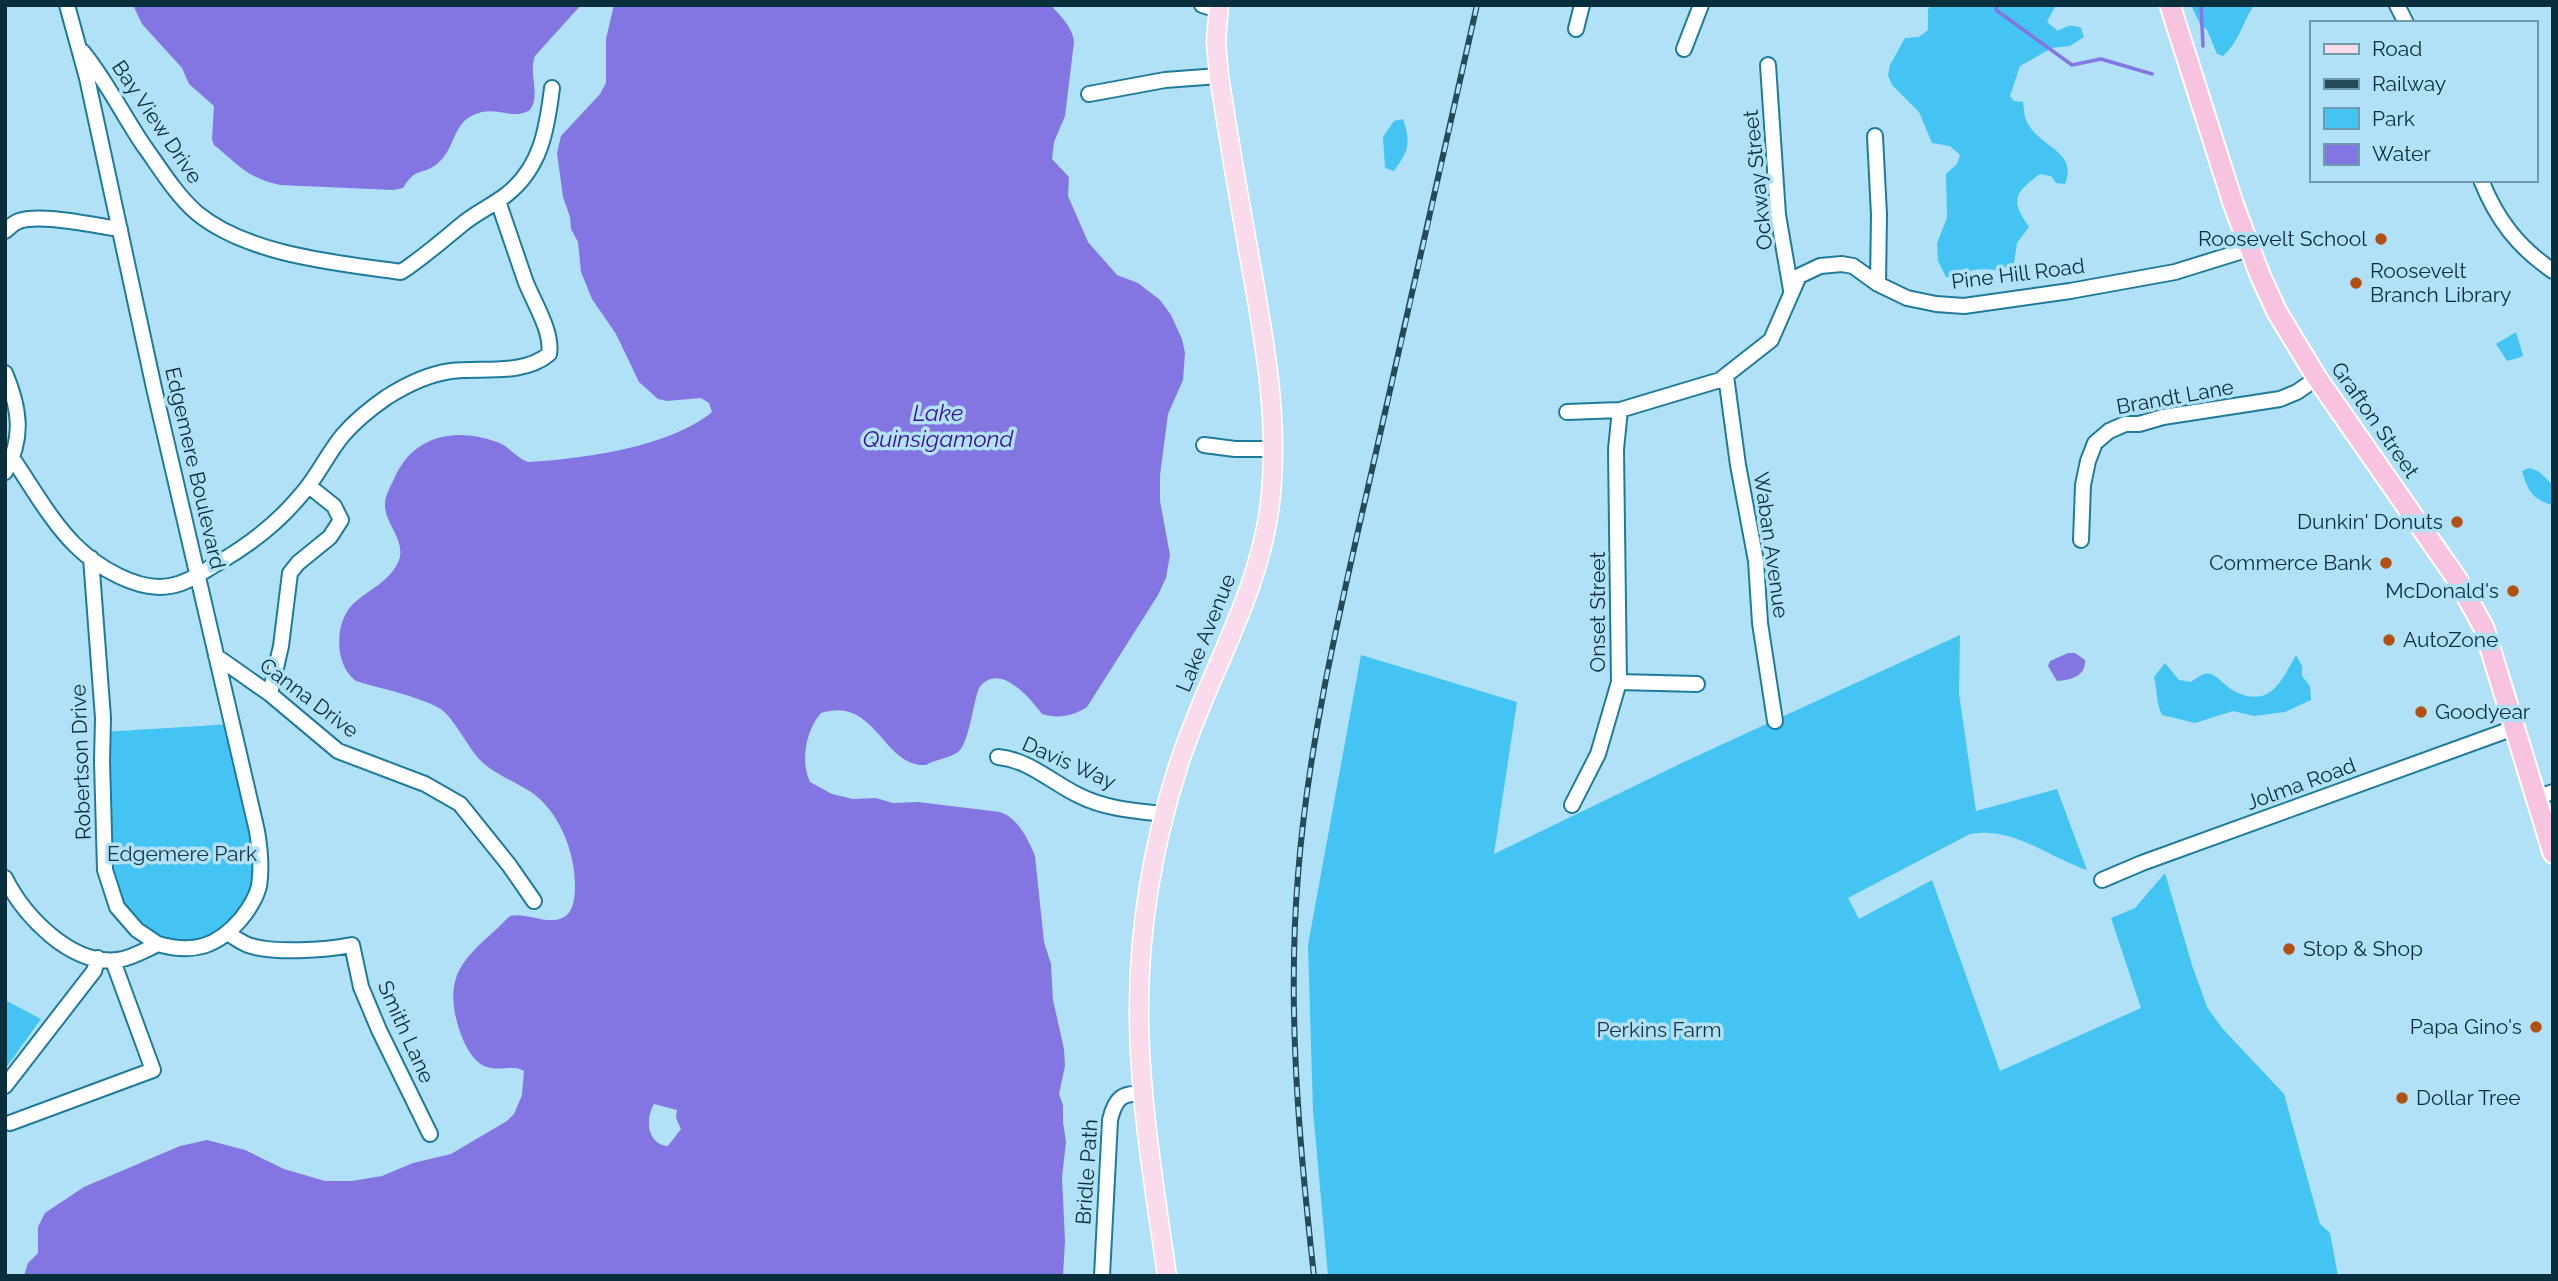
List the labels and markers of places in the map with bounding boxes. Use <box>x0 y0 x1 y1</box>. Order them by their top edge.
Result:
place label: Roosevelt School <box>2198 226 2367 251</box>
marker: Roosevelt School <box>2373 231 2389 247</box>
place label: Roosevelt Branch Library <box>2370 258 2511 307</box>
marker: Roosevelt Branch Library <box>2348 275 2364 291</box>
place label: Dunkin' Donuts <box>2297 509 2443 534</box>
marker: Dunkin' Donuts <box>2449 514 2465 530</box>
place label: Commerce Bank <box>2209 550 2372 575</box>
marker: Commerce Bank <box>2378 555 2394 571</box>
place label: McDonald's <box>2385 578 2499 603</box>
marker: McDonald's <box>2505 583 2521 599</box>
place label: AutoZone <box>2403 627 2498 652</box>
marker: AutoZone <box>2381 632 2397 648</box>
place label: Goodyear <box>2435 699 2531 724</box>
marker: Goodyear <box>2413 704 2429 720</box>
place label: Stop & Shop <box>2303 936 2423 961</box>
marker: Stop & Shop <box>2281 941 2297 957</box>
place label: Papa Gino's <box>2410 1014 2522 1039</box>
marker: Papa Gino's <box>2528 1019 2544 1035</box>
place label: Dollar Tree <box>2416 1085 2521 1110</box>
marker: Dollar Tree <box>2394 1090 2410 1106</box>

